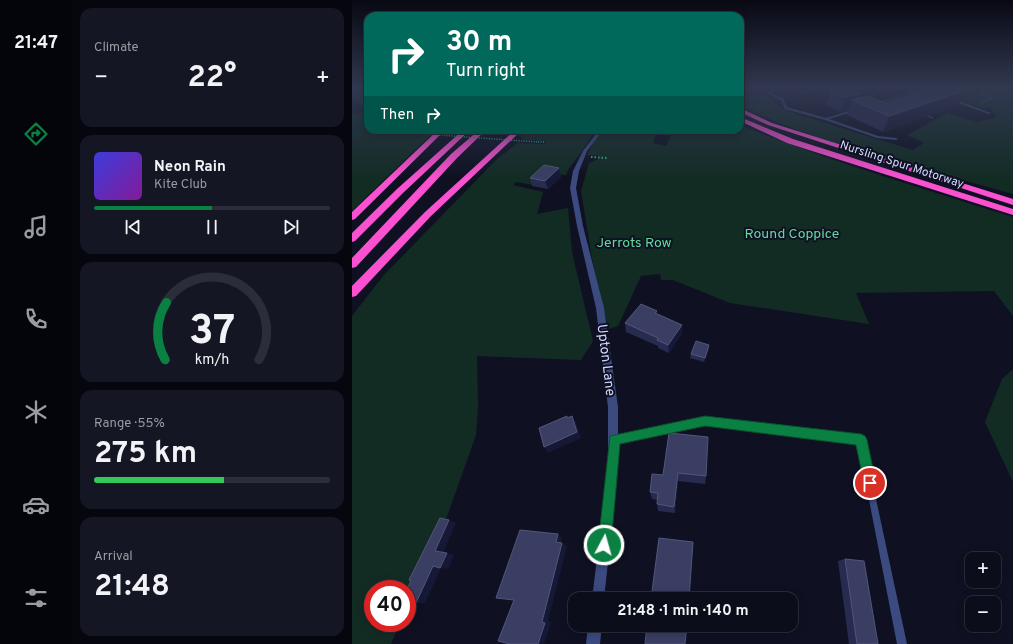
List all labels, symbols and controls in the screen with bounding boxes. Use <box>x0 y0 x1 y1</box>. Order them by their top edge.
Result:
text: 30 m <box>446 25 512 61</box>
icon: right <box>380 28 432 80</box>
text: 21:47 <box>14 32 58 55</box>
text: Climate <box>94 40 139 56</box>
text: 22° <box>187 60 237 97</box>
text: Turn right <box>446 60 526 83</box>
text: − <box>94 65 108 92</box>
text: + <box>316 65 330 92</box>
icon: right <box>422 104 444 126</box>
text: Then <box>380 106 414 125</box>
icon: directions <box>22 120 50 148</box>
street label: Nursling Spur Motorway <box>838 137 966 193</box>
text: Neon Rain <box>154 158 226 177</box>
text: Kite Club <box>154 177 207 193</box>
icon: music <box>22 213 50 241</box>
icon: previous <box>122 216 144 238</box>
icon: pause <box>201 216 223 238</box>
icon: next <box>280 216 302 238</box>
park label: Round Coppice <box>745 226 839 243</box>
park label: Jerrots Row <box>596 235 672 252</box>
icon: phone <box>22 305 50 333</box>
text: 37 <box>189 306 235 359</box>
street label: Upton Lane <box>593 323 618 397</box>
text: km/h <box>195 351 229 369</box>
icon: climate <box>22 398 50 426</box>
text: Range · 55% <box>94 416 165 432</box>
text: 275 km <box>94 436 197 473</box>
pin <box>853 466 887 500</box>
icon: arrive <box>859 472 881 494</box>
icon: car <box>22 491 50 519</box>
position arrow <box>583 524 625 566</box>
text: Arrival <box>94 549 133 565</box>
map controls <box>965 552 1001 632</box>
button: + <box>965 552 1001 588</box>
text: 21:48 <box>94 569 170 606</box>
speed limit sign: 40 <box>364 580 416 632</box>
icon: filters <box>22 584 50 612</box>
button: − <box>965 596 1001 632</box>
text: 21:48 · 1 min · 140 m <box>617 602 749 621</box>

